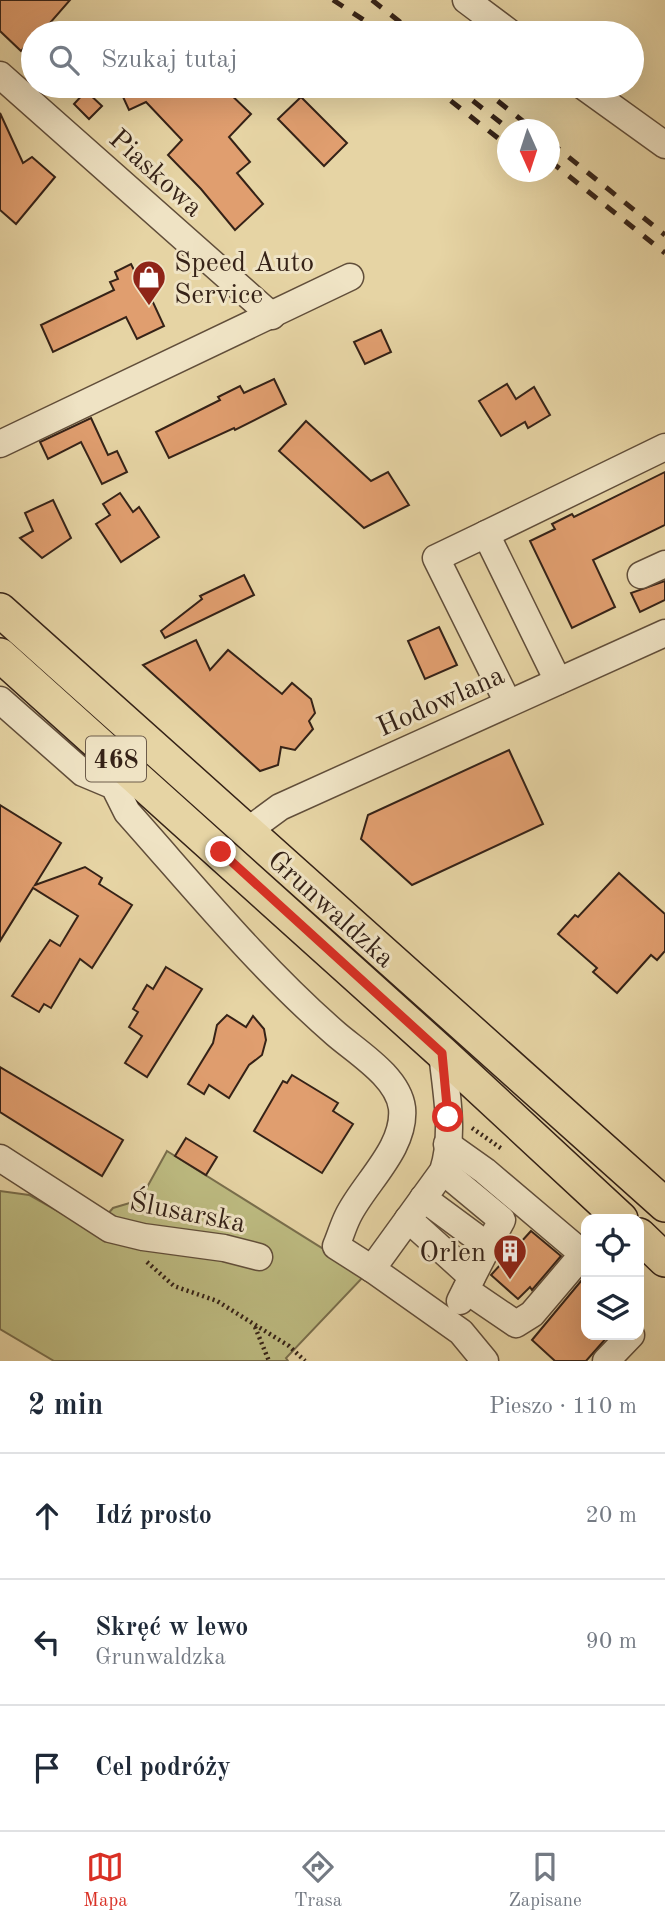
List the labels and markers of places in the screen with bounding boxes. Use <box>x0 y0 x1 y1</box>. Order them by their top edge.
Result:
place label: Speed Auto Service <box>174 250 314 310</box>
shop icon: Speed Auto Service <box>130 258 168 307</box>
building icon: Orlen <box>491 1232 529 1281</box>
place label: Orlen <box>419 1240 486 1268</box>

